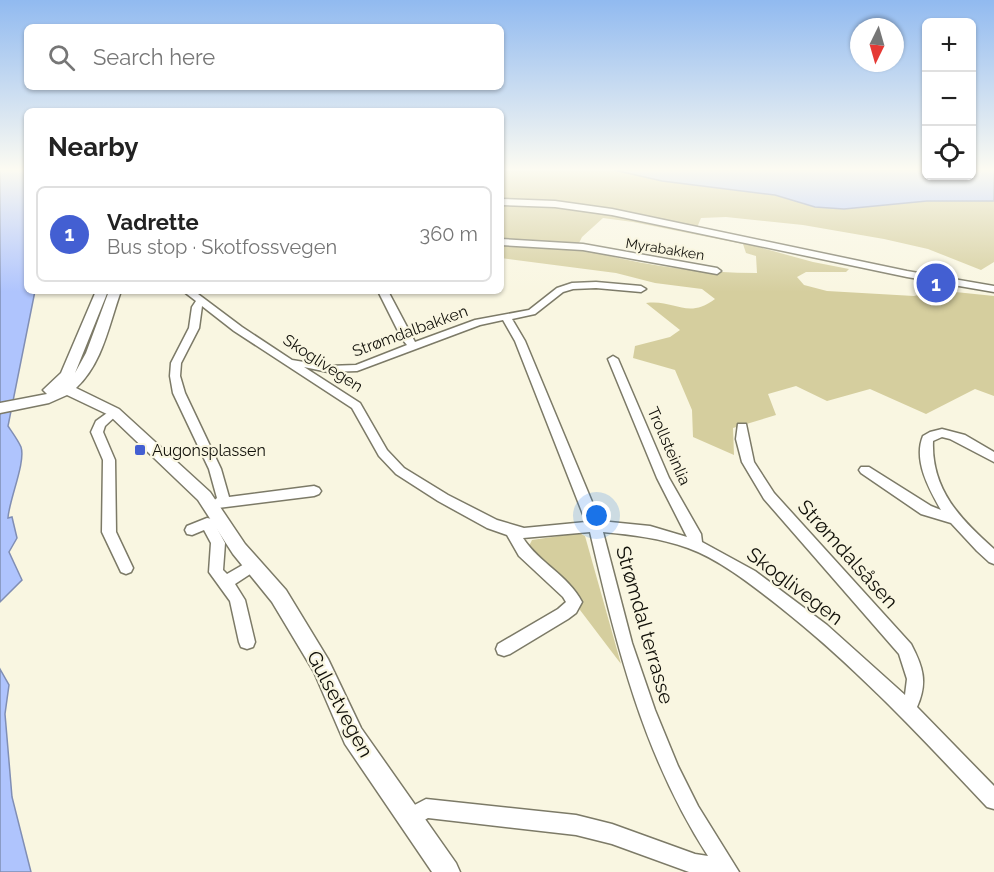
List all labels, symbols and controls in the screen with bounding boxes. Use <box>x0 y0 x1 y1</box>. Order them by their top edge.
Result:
north arrow <box>850 18 904 72</box>
map controls <box>922 18 976 180</box>
button: + <box>922 18 976 72</box>
search box <box>24 24 504 90</box>
icon: search <box>45 41 78 74</box>
text: Search here <box>93 44 215 70</box>
button: − <box>922 72 976 126</box>
button: locate <box>922 126 976 180</box>
text: Nearby <box>48 132 138 162</box>
text: Vadrette <box>107 209 199 235</box>
text: 1 <box>65 222 74 246</box>
text: 360 m <box>420 222 478 246</box>
text: Bus stop · Skotfossvegen <box>107 235 337 259</box>
street label: Myrabakken <box>624 235 706 263</box>
pin: 1 <box>916 260 956 306</box>
street label: Strømdalbakken <box>350 301 470 361</box>
street label: Skoglivegen <box>280 330 366 396</box>
street label: Trollsteinlia <box>643 404 695 488</box>
place label: Augonsplassen <box>152 441 266 460</box>
marker: Augonsplassen <box>133 443 147 457</box>
street label: Strømdalsåsen <box>793 495 903 613</box>
your location <box>582 501 611 530</box>
street label: Skoglivegen <box>742 542 848 630</box>
street label: Strømdal terrasse <box>611 543 679 707</box>
street label: Gulsetvegen <box>302 647 378 761</box>

